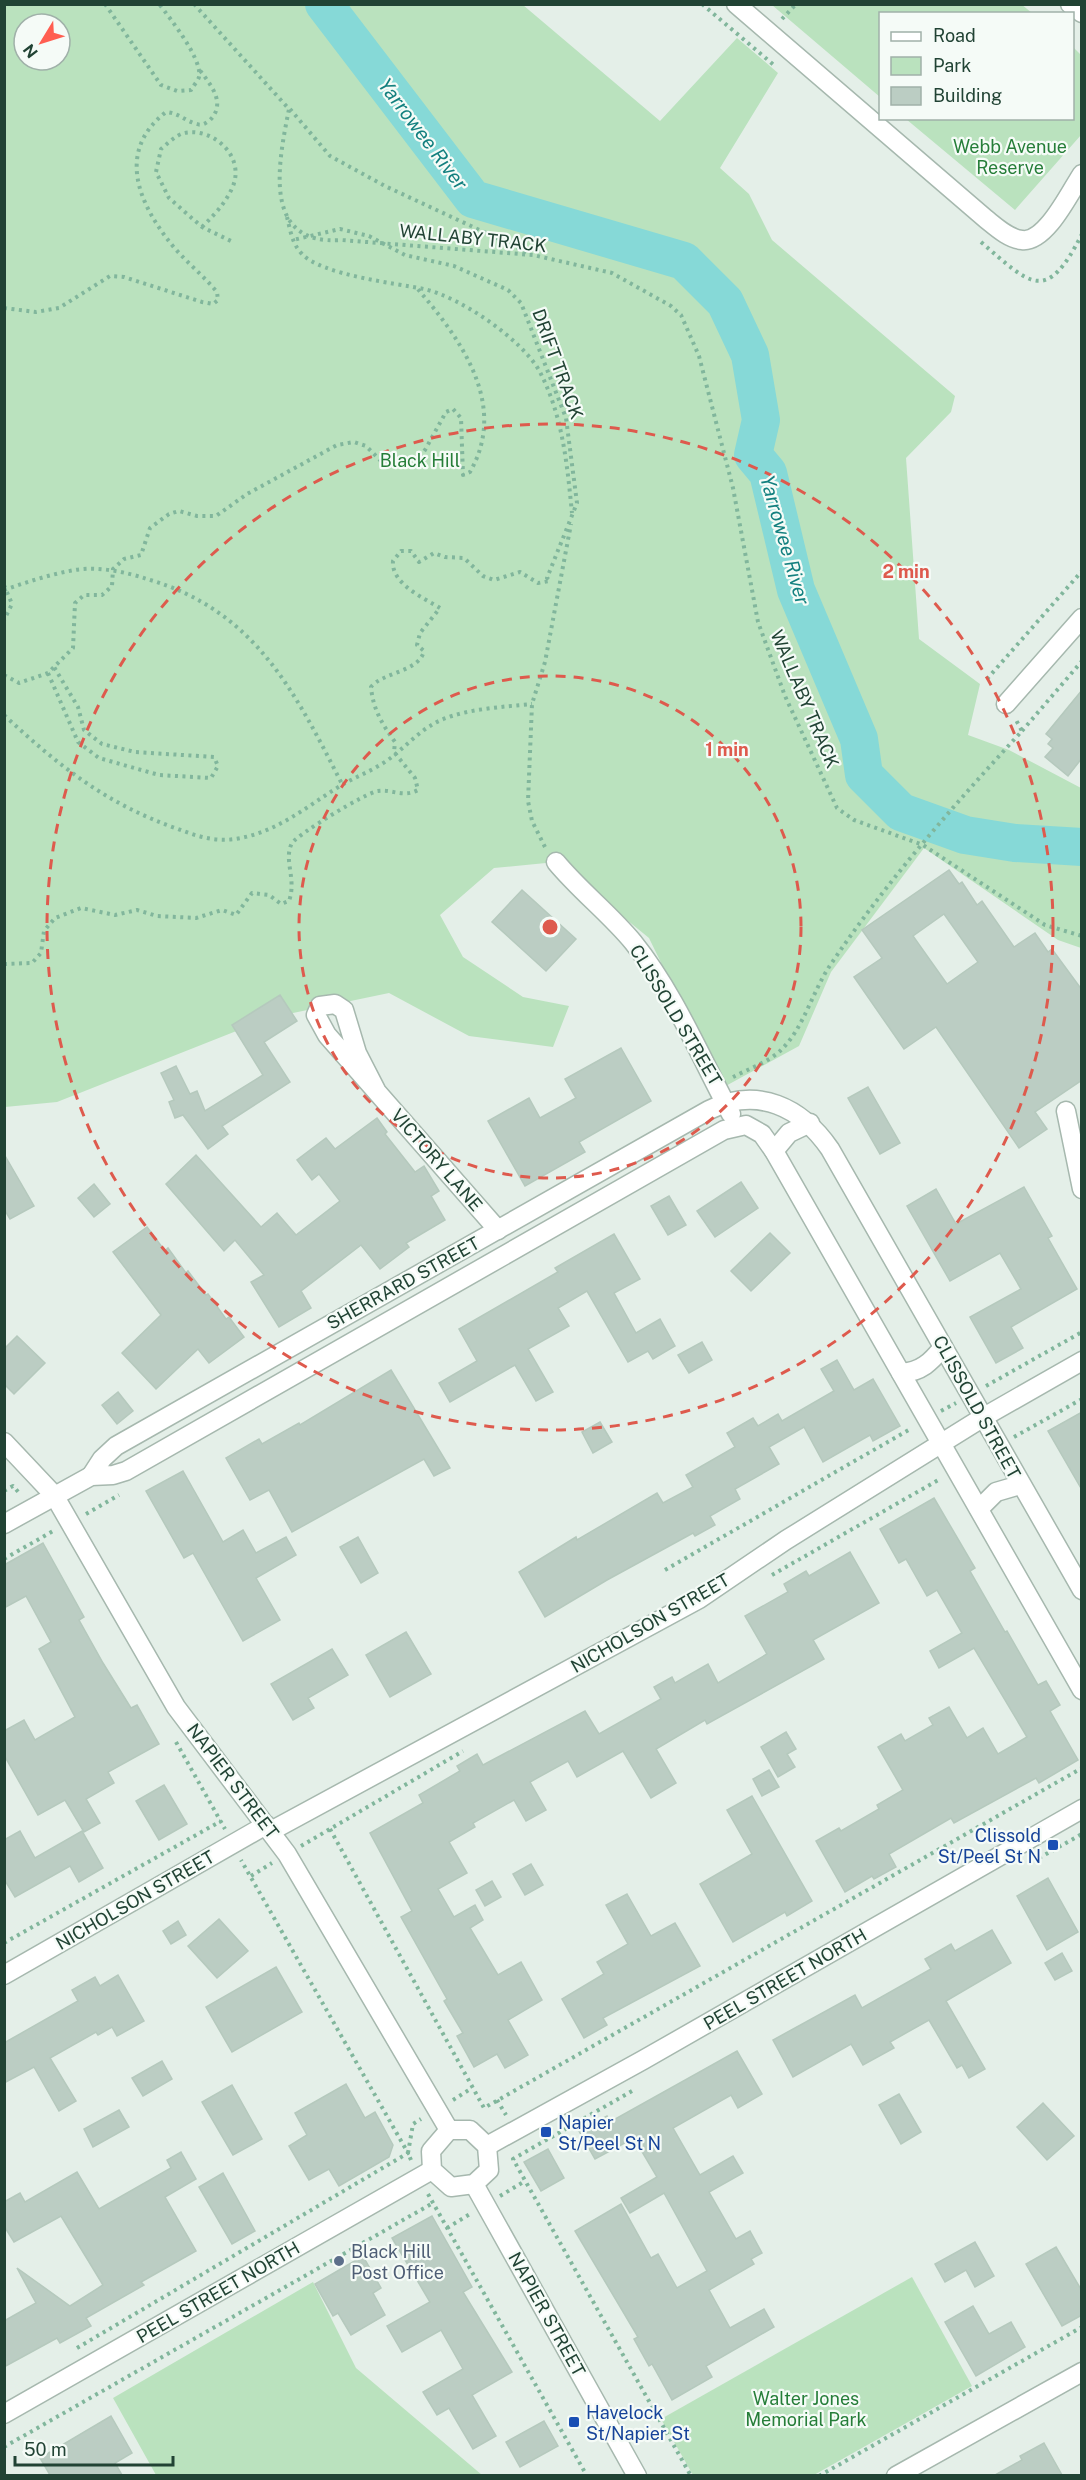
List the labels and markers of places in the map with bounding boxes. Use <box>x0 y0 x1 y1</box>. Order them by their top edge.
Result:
centre of rings <box>540 917 560 937</box>
place label: Clissold St/Peel St N <box>938 1825 1041 1867</box>
marker: Clissold St/Peel St N <box>1046 1838 1060 1852</box>
place label: Napier St/Peel St N <box>558 2112 661 2154</box>
marker: Napier St/Peel St N <box>539 2125 553 2139</box>
place label: Black Hill Post Office <box>351 2241 444 2283</box>
marker: Black Hill Post Office <box>332 2254 346 2268</box>
place label: Havelock St/Napier St <box>586 2402 690 2444</box>
marker: Havelock St/Napier St <box>567 2415 581 2429</box>

